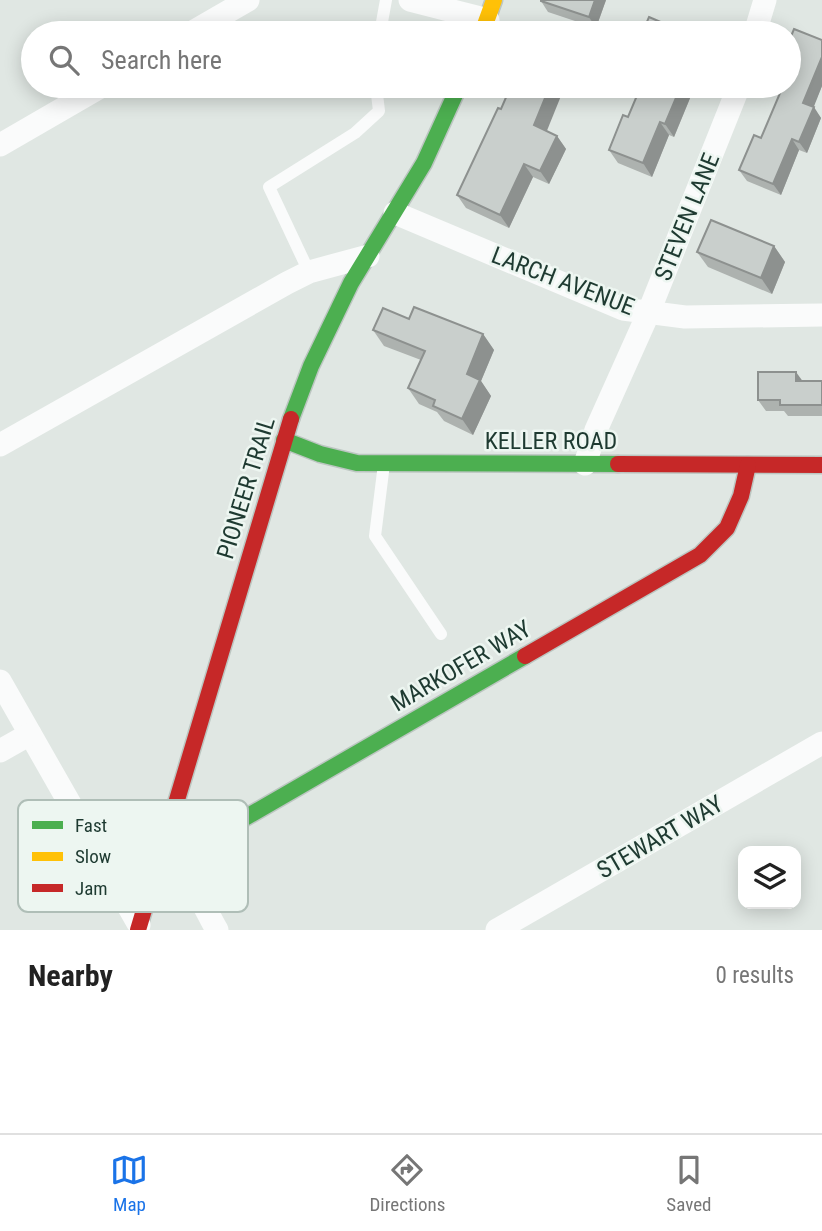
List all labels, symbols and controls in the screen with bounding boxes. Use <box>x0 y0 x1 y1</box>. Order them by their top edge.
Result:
search box <box>21 21 801 98</box>
icon: search <box>45 41 83 79</box>
text: Search here <box>101 45 222 75</box>
street label: STEVEN LANE <box>649 149 725 285</box>
street label: LARCH AVENUE <box>488 241 638 321</box>
street label: PIONEER TRAIL <box>211 414 281 562</box>
street label: KELLER ROAD <box>485 427 617 455</box>
street label: MARKOFER WAY <box>386 614 536 717</box>
street label: STEWART WAY <box>592 789 728 884</box>
legend <box>18 800 248 912</box>
text: Fast <box>75 814 107 837</box>
text: Slow <box>75 845 111 868</box>
map controls <box>738 846 801 909</box>
button: layers <box>738 846 801 909</box>
text: Jam <box>75 877 108 900</box>
text: Nearby <box>28 958 113 993</box>
text: 0 results <box>716 962 794 989</box>
tab: Map <box>110 1151 148 1216</box>
tab: Directions <box>369 1151 445 1216</box>
tab: Saved <box>666 1151 712 1216</box>

